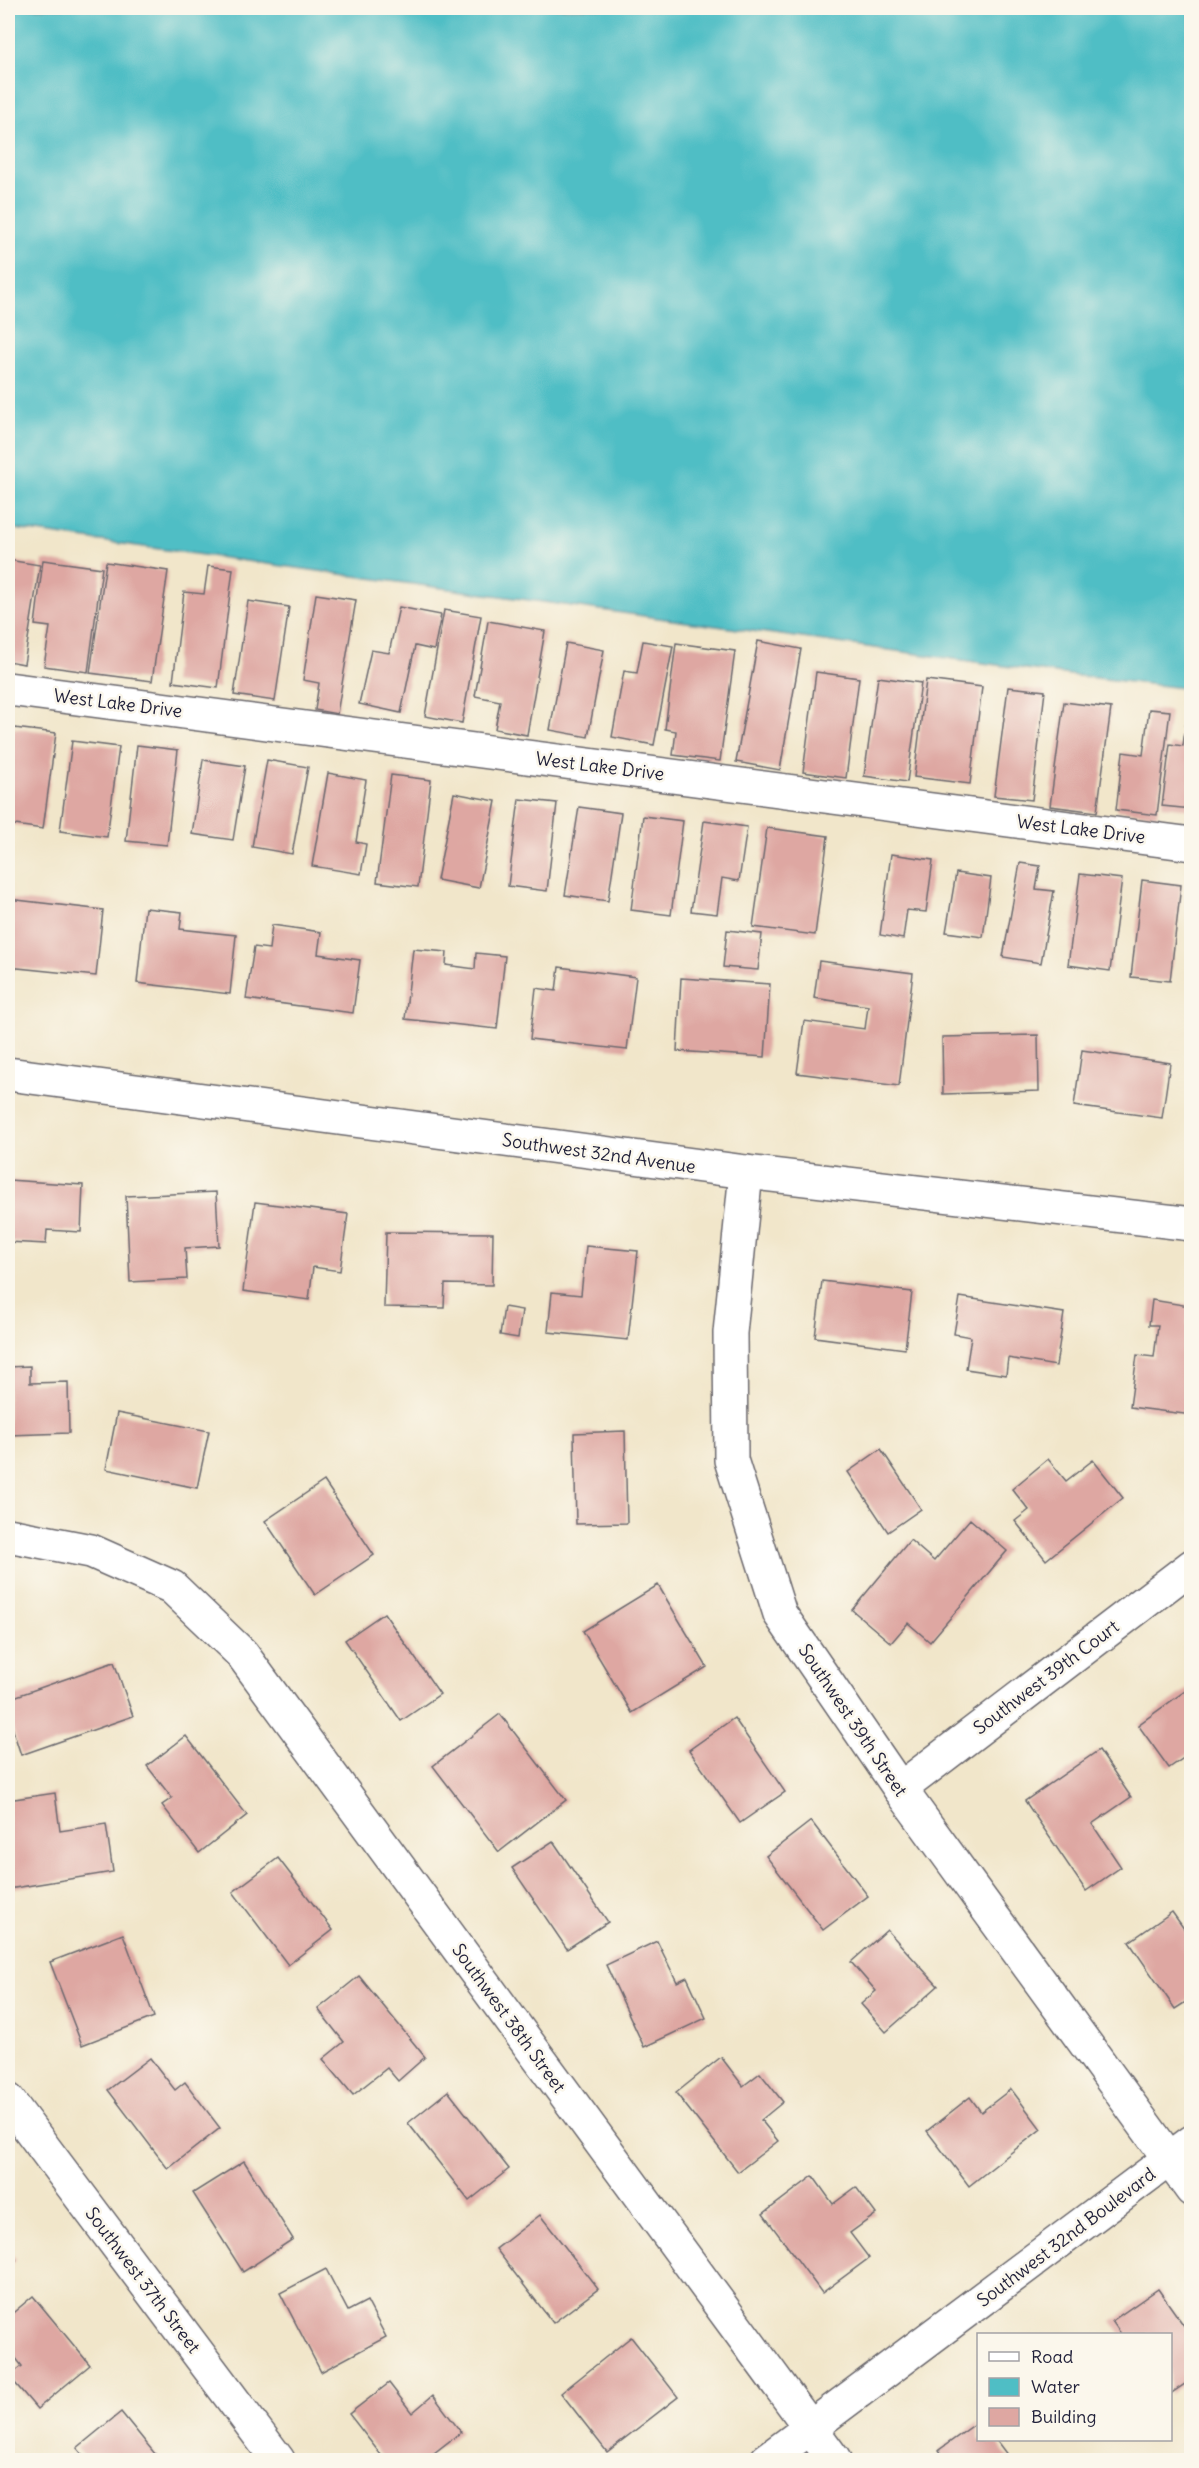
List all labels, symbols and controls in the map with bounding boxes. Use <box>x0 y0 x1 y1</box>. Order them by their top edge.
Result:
street label: West Lake Drive <box>52 684 184 722</box>
street label: West Lake Drive <box>534 747 666 785</box>
street label: West Lake Drive <box>1015 810 1147 848</box>
street label: Southwest 32nd Avenue <box>501 1128 697 1178</box>
street label: Southwest 39th Court <box>969 1615 1123 1739</box>
street label: Southwest 39th Street <box>794 1639 912 1801</box>
street label: Southwest 38th Street <box>447 1939 571 2097</box>
street label: Southwest 32nd Boulevard <box>972 2162 1160 2312</box>
street label: Southwest 37th Street <box>80 2202 206 2358</box>
legend <box>977 2333 1172 2441</box>
text: Road <box>1031 2345 1074 2368</box>
text: Water <box>1031 2375 1081 2398</box>
text: Building <box>1031 2405 1096 2428</box>

